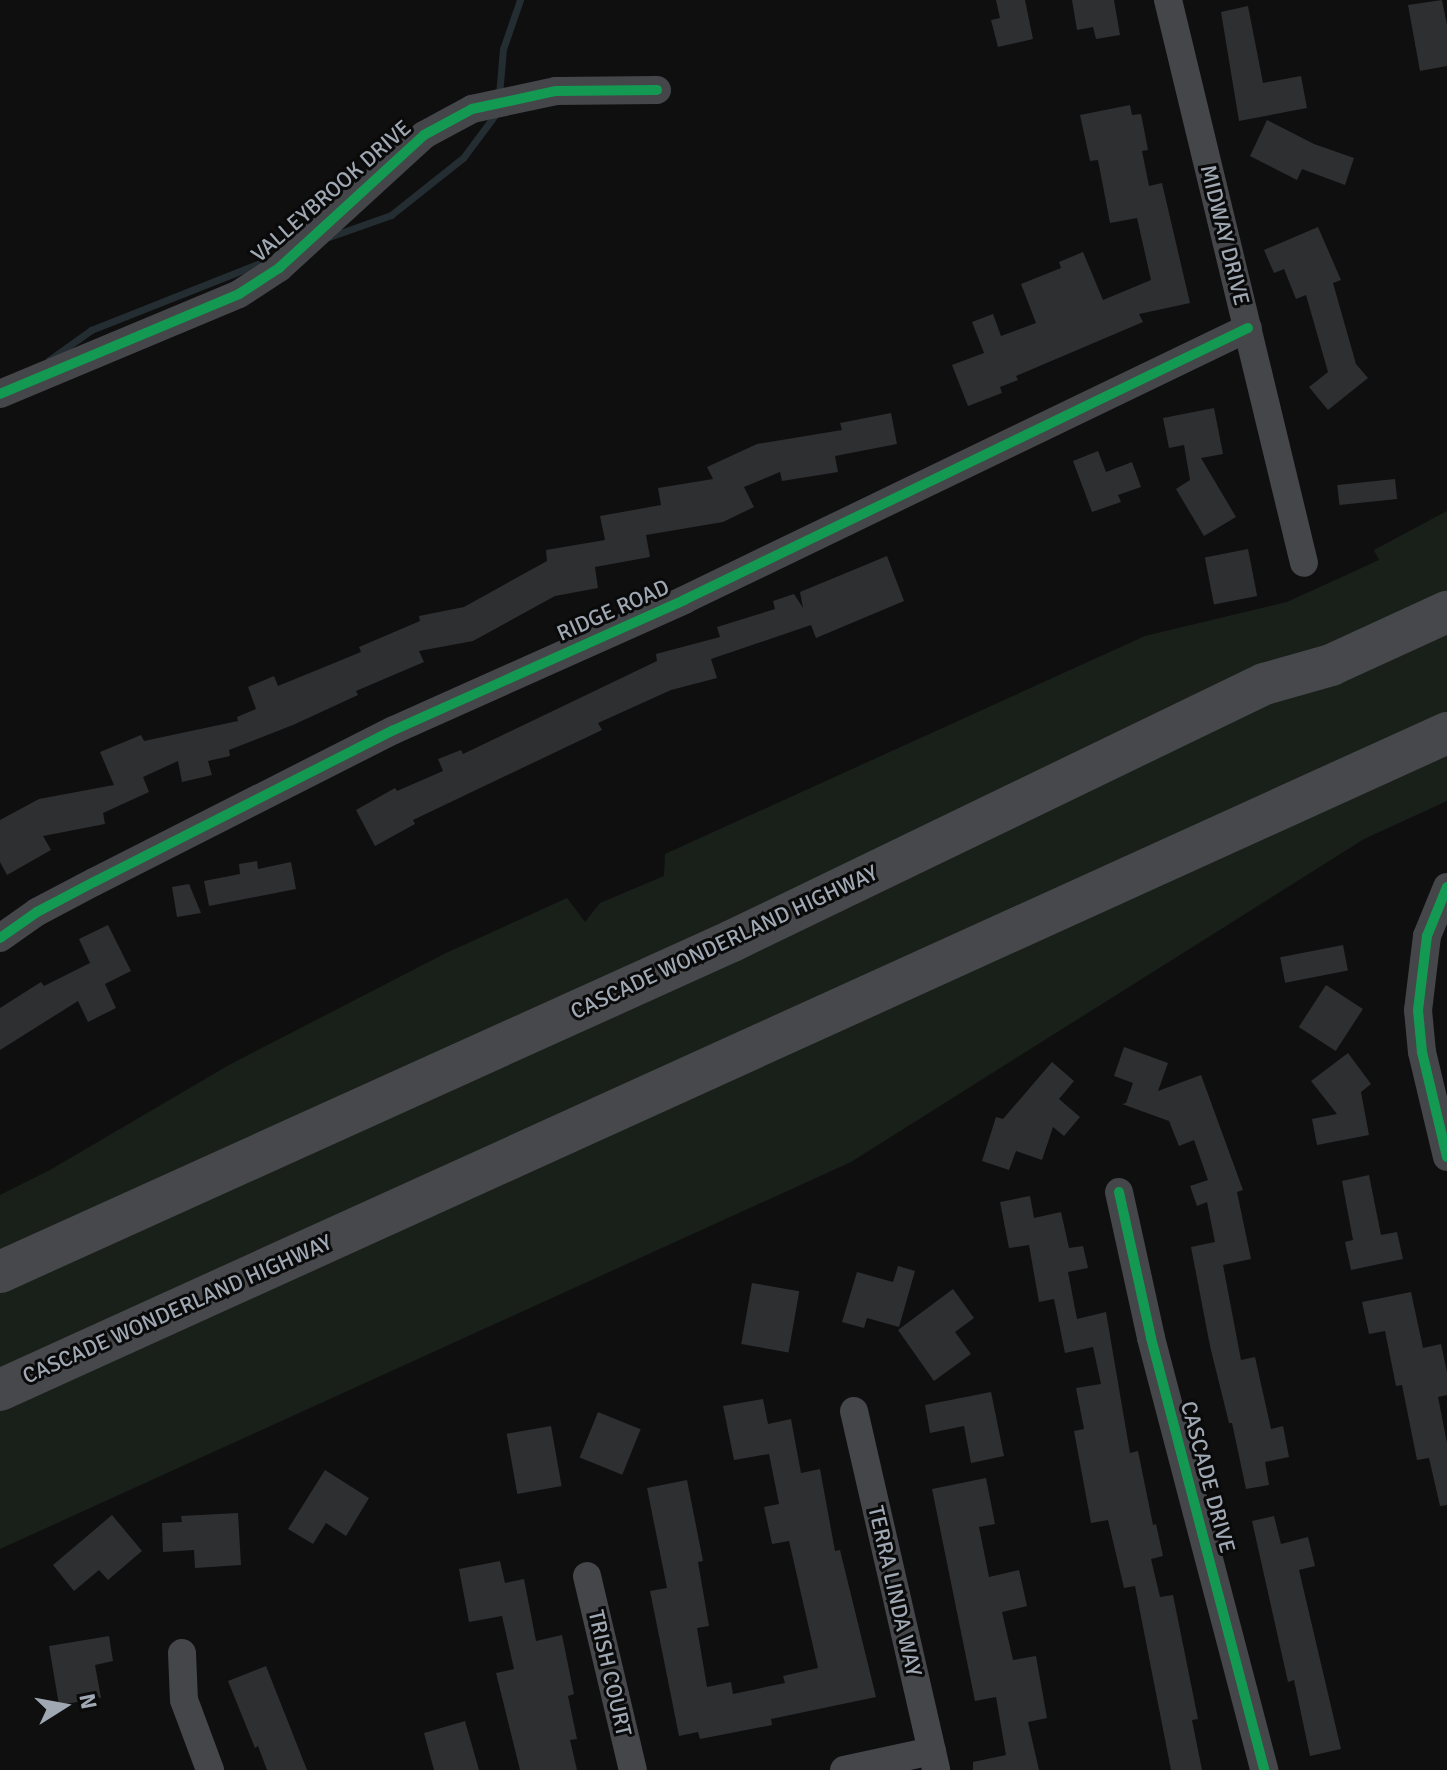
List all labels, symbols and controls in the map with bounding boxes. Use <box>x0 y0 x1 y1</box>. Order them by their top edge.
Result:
street label: VALLEYBROOK DRIVE <box>246 114 416 268</box>
street label: MIDWAY DRIVE <box>1195 162 1255 308</box>
street label: RIDGE ROAD <box>553 574 673 646</box>
street label: CASCADE WONDERLAND HIGHWAY <box>566 859 882 1025</box>
street label: CASCADE WONDERLAND HIGHWAY <box>18 1229 336 1389</box>
street label: CASCADE DRIVE <box>1175 1398 1241 1556</box>
street label: TERRA LINDA WAY <box>863 1503 927 1679</box>
street label: TRISH COURT <box>583 1607 637 1739</box>
north arrow <box>24 1666 104 1746</box>
text: N <box>73 1691 103 1711</box>

